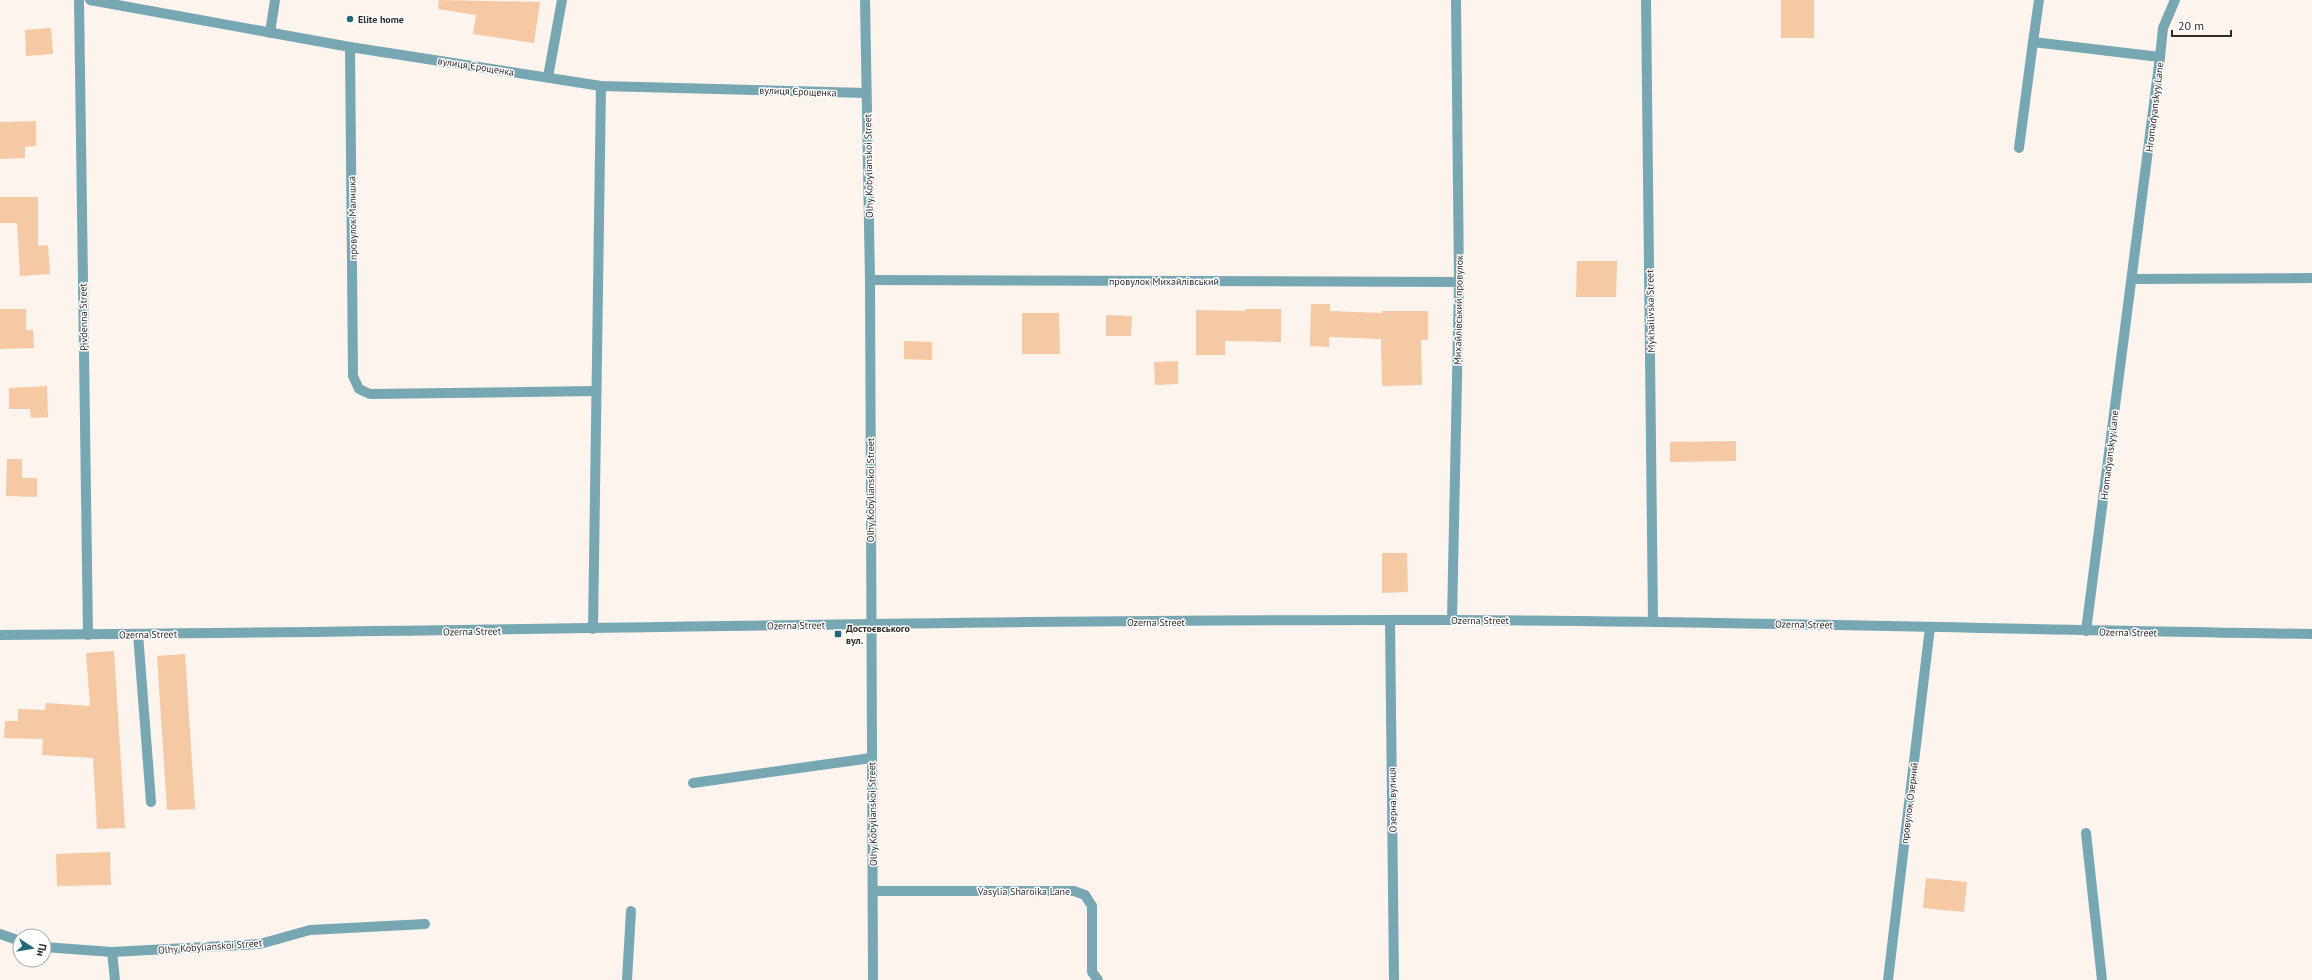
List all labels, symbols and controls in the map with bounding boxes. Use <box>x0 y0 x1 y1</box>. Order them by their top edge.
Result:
scale bar <box>2172 12 2231 38</box>
place label: Elite home <box>358 13 404 26</box>
marker: Elite home <box>345 14 355 24</box>
text: 20 m <box>2178 18 2204 33</box>
street label: вулиця Єрощенка <box>437 54 515 79</box>
street label: Hromadyanskyy Lane <box>2143 62 2166 153</box>
street label: вулиця Єрощенка <box>759 84 837 99</box>
street label: Olhy Kobylianskoi Street <box>861 113 876 218</box>
street label: провулок Малишка <box>345 176 360 260</box>
street label: Михайлівський провулок <box>1451 255 1466 365</box>
street label: Mykhailivska Street <box>1643 269 1658 353</box>
street label: провулок Михайлівський <box>1109 275 1219 288</box>
street label: Pivdenna Street <box>76 282 91 351</box>
street label: Hromadyanskyy Lane <box>2098 410 2121 501</box>
street label: Olhy Kobylianskoi Street <box>864 437 877 542</box>
street label: Ozerna Street <box>1451 614 1510 627</box>
street label: Ozerna Street <box>1127 616 1186 629</box>
street label: Ozerna Street <box>1775 617 1834 632</box>
street label: Ozerna Street <box>767 618 826 633</box>
place label: Достоєвського вул. <box>846 622 911 647</box>
street label: Ozerna Street <box>443 624 502 639</box>
street label: Ozerna Street <box>2099 625 2158 640</box>
street label: Ozerna Street <box>119 627 178 642</box>
marker: Достоєвського вул. <box>833 629 843 639</box>
street label: Olhy Kobylianskoi Street <box>865 761 880 866</box>
street label: провулок Озерний <box>1898 762 1921 844</box>
street label: Озерна вулиця <box>1385 767 1400 833</box>
street label: Vasylia Sharoika Lane <box>977 885 1070 898</box>
north arrow <box>12 928 52 968</box>
street label: Olhy Kobylianskoi Street <box>158 936 263 957</box>
text: Пн <box>34 942 50 958</box>

